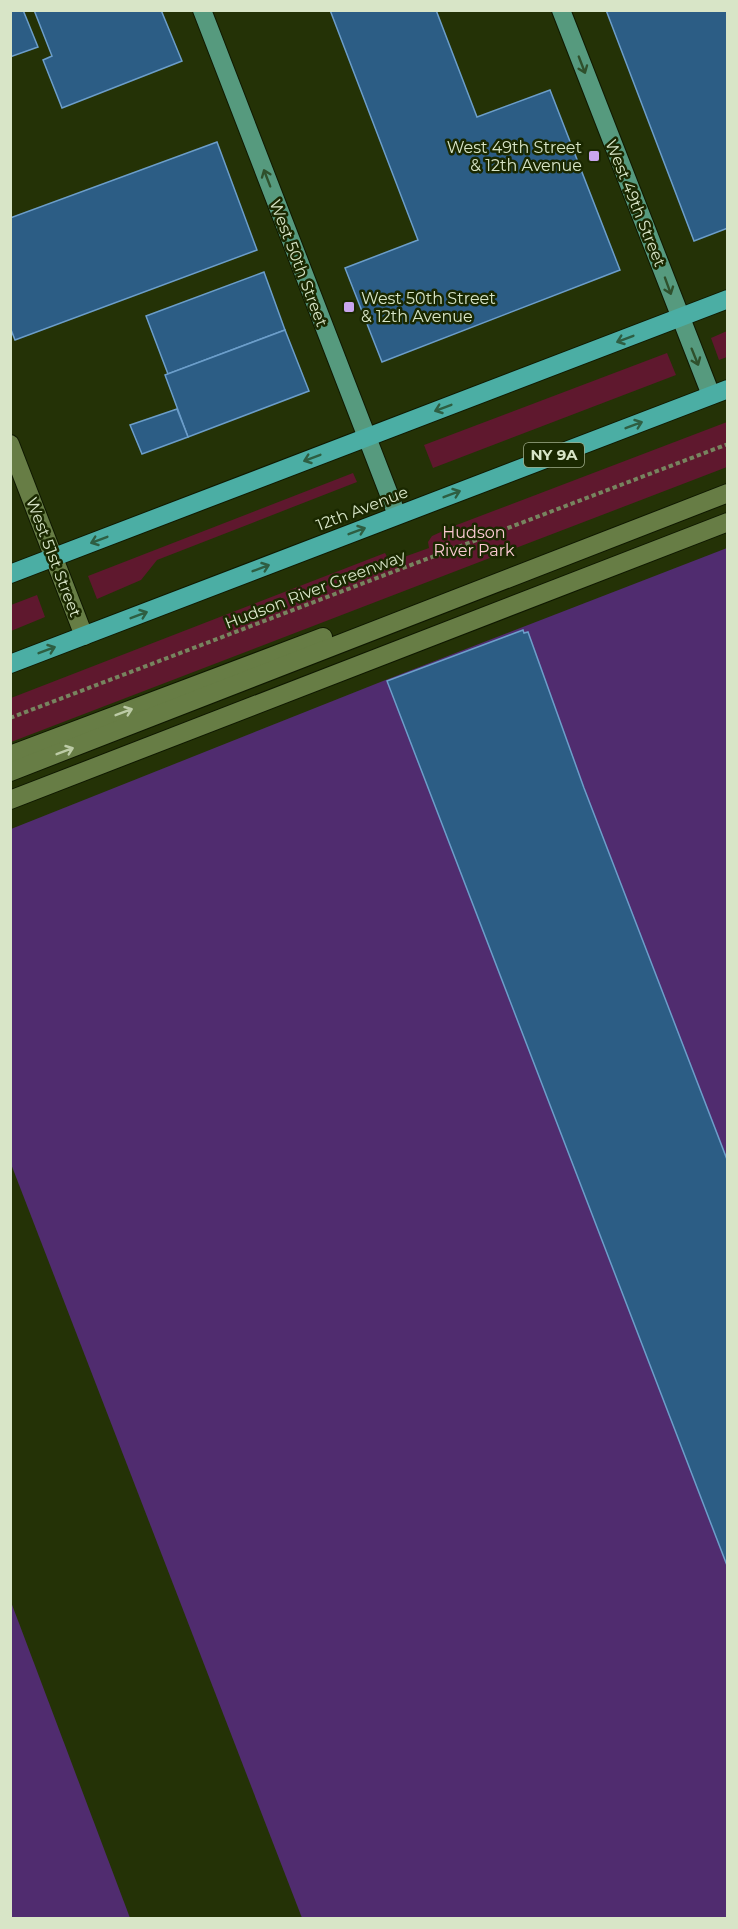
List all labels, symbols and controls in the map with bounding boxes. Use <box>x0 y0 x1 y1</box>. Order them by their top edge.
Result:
one-way arrow <box>577 55 588 74</box>
street label: West 49th Street <box>601 137 670 270</box>
place label: West 49th Street & 12th Avenue <box>447 138 582 175</box>
marker: West 49th Street & 12th Avenue <box>587 149 601 163</box>
one-way arrow <box>260 169 271 188</box>
street label: West 50th Street <box>266 197 332 330</box>
one-way arrow <box>663 276 674 295</box>
place label: West 50th Street & 12th Avenue <box>361 289 496 326</box>
marker: West 50th Street & 12th Avenue <box>342 300 356 314</box>
one-way arrow <box>616 334 635 345</box>
one-way arrow <box>690 347 701 365</box>
one-way arrow <box>434 404 453 415</box>
one-way arrow <box>624 418 643 429</box>
road number: NY 9A <box>524 443 584 467</box>
one-way arrow <box>303 453 322 464</box>
street label: 12th Avenue <box>314 482 411 535</box>
one-way arrow <box>442 488 461 499</box>
street label: West 51st Street <box>22 495 85 620</box>
park label: Hudson River Park <box>433 523 515 560</box>
one-way arrow <box>347 525 365 536</box>
one-way arrow <box>90 535 109 546</box>
street label: Hudson River Greenway <box>222 546 409 633</box>
one-way arrow <box>252 561 270 572</box>
one-way arrow <box>129 608 148 619</box>
one-way arrow <box>38 644 56 655</box>
one-way arrow <box>114 706 133 717</box>
one-way arrow <box>55 744 74 755</box>

